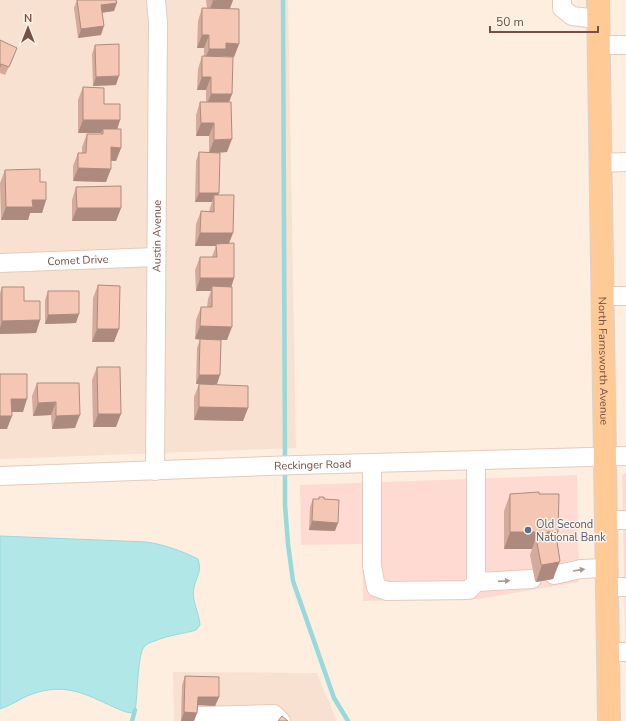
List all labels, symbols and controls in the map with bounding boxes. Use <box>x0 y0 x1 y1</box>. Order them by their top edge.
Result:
north arrow <box>8 8 48 48</box>
scale bar <box>490 8 598 34</box>
text: N <box>24 11 32 26</box>
text: 50 m <box>496 14 524 30</box>
street label: Austin Avenue <box>149 200 164 272</box>
street label: Comet Drive <box>47 251 109 269</box>
street label: North Farnsworth Avenue <box>595 297 612 425</box>
street label: Reckinger Road <box>274 456 352 473</box>
place label: Old Second National Bank <box>536 517 606 545</box>
marker: Old Second National Bank <box>523 525 533 535</box>
one-way arrow <box>573 566 586 572</box>
one-way arrow <box>498 577 510 584</box>

